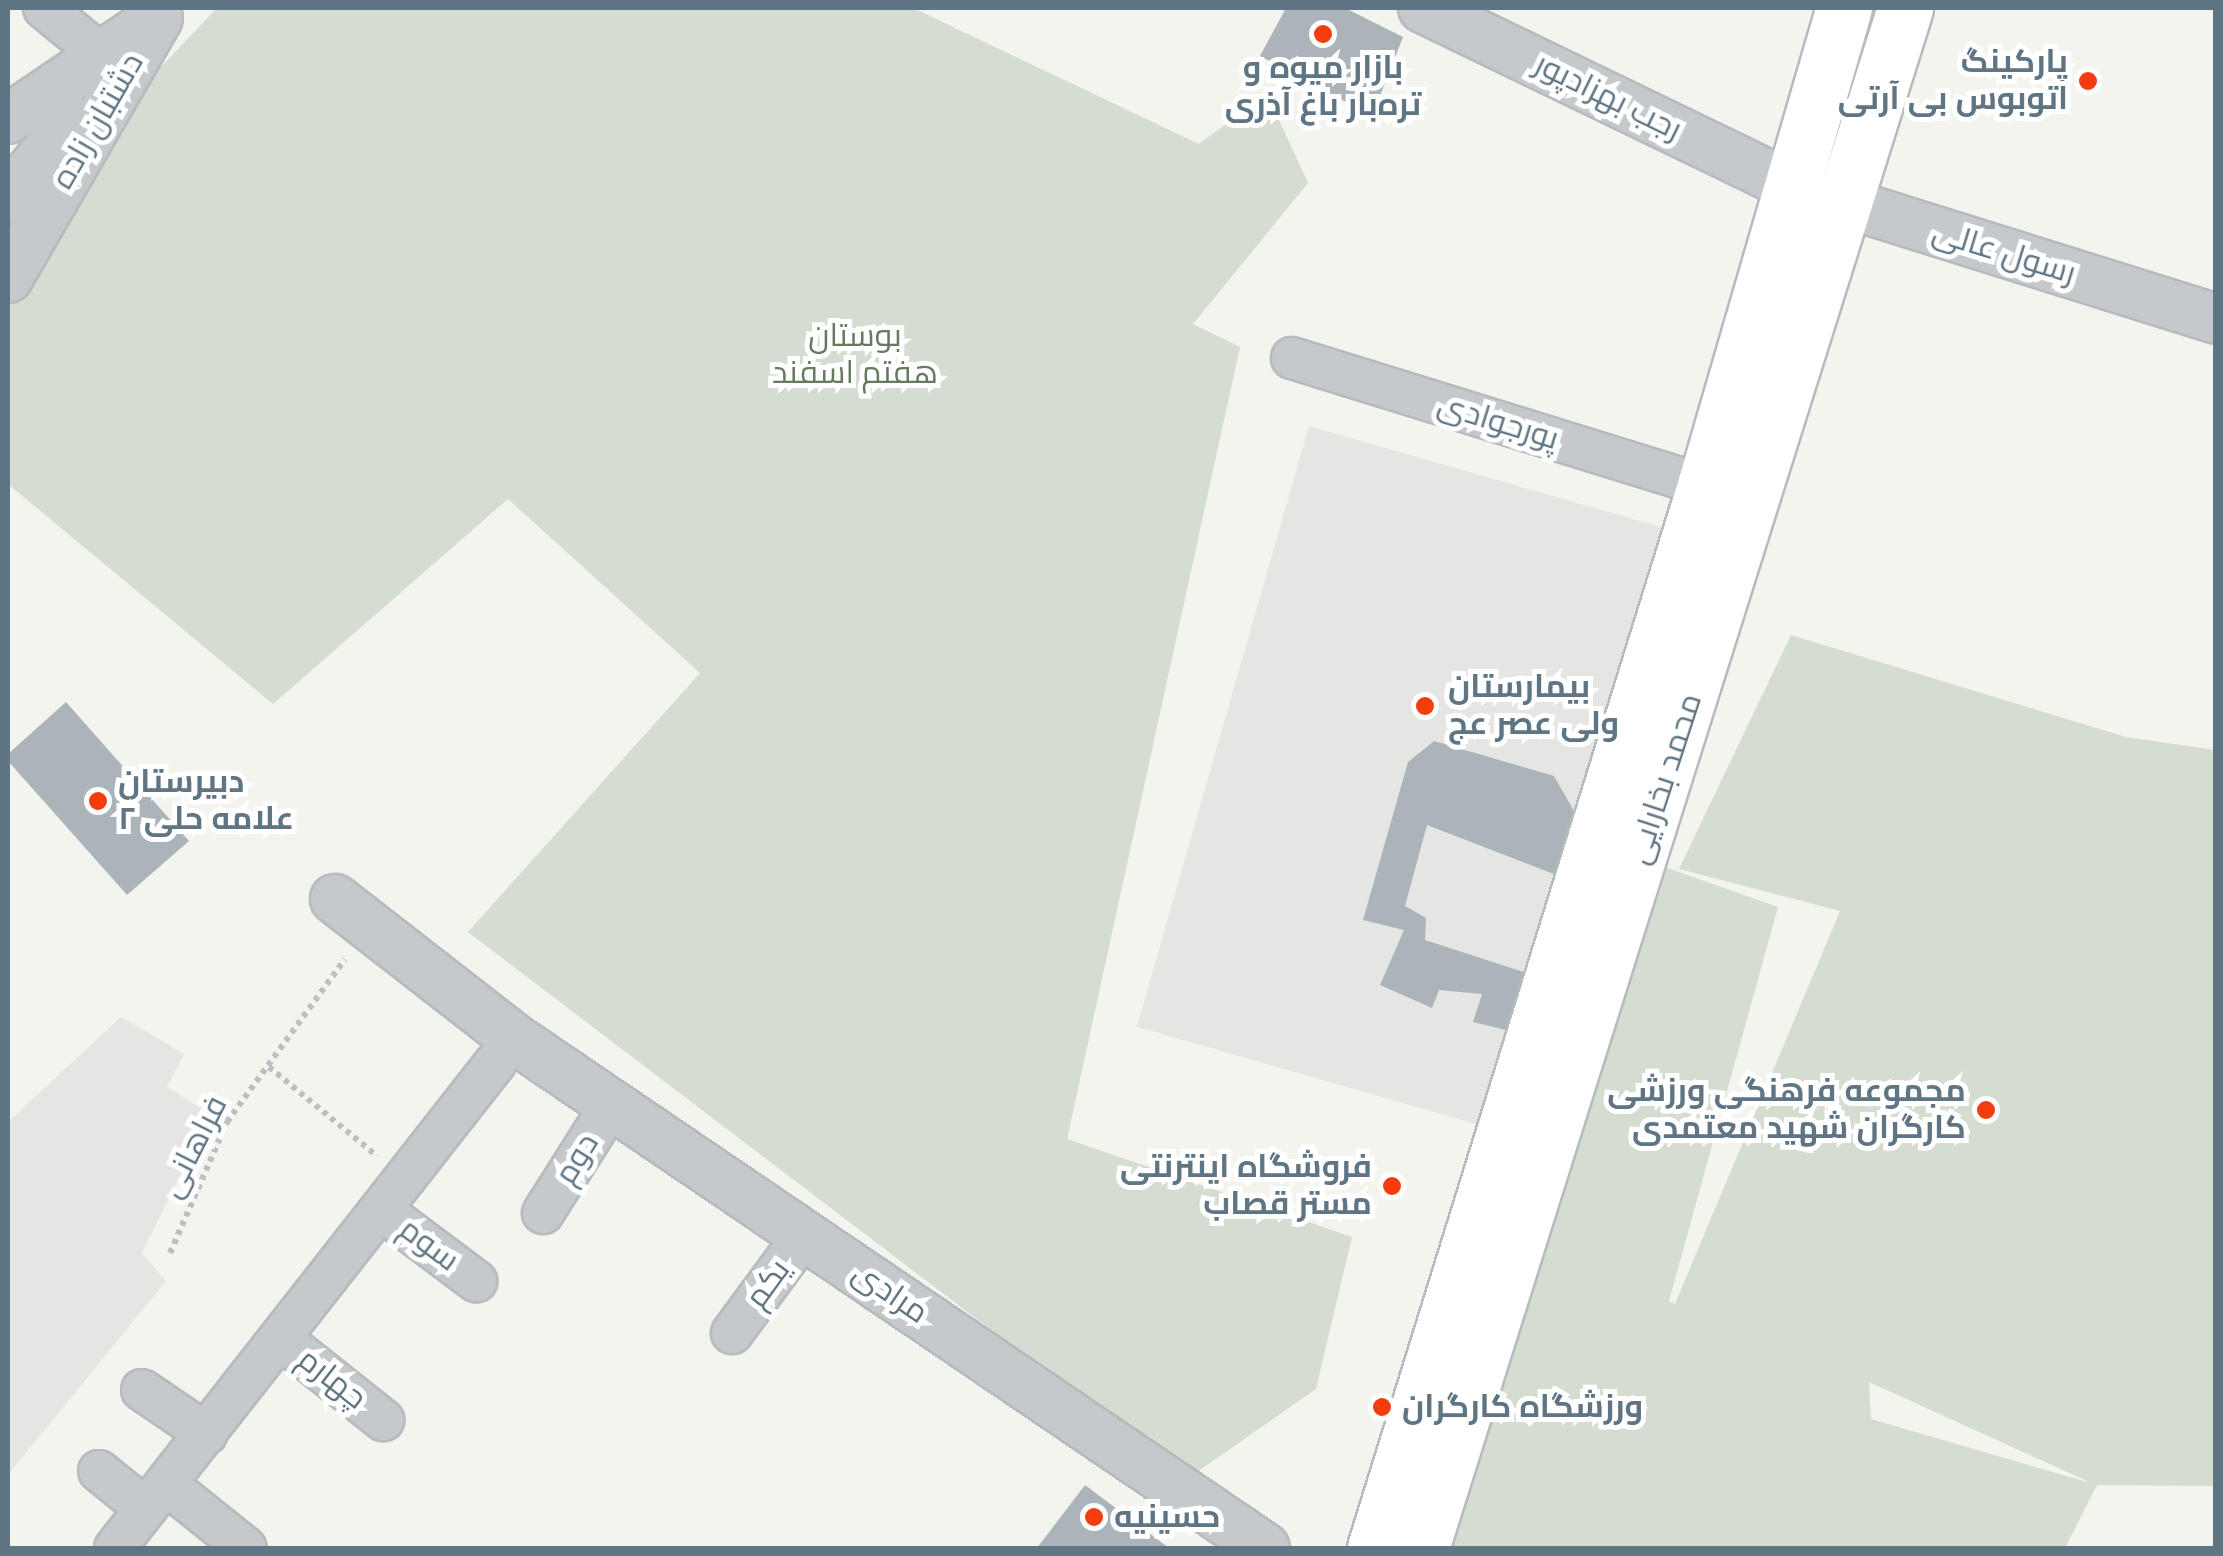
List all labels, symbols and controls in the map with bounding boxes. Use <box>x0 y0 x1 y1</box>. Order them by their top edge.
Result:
marker: بازار میوه و تره‌بار باغ آذری <box>1312 23 1334 45</box>
place label: پارکینگ اتوبوس بی آرتی <box>1838 44 2068 119</box>
street label: رجب بهزادپور <box>1528 45 1688 149</box>
street label: دشتبان زاده <box>44 46 152 196</box>
place label: بازار میوه و تره‌بار باغ آذری <box>1225 50 1421 125</box>
marker: پارکینگ اتوبوس بی آرتی <box>2077 70 2099 92</box>
street label: رسول عالی <box>1928 213 2080 293</box>
park label: بوستان هفتم اسفند <box>772 318 938 393</box>
street label: پورجوادی <box>1433 385 1563 459</box>
place label: بیمارستان ولی عصر عج <box>1448 669 1619 744</box>
street label: محمد بخارایی <box>1619 689 1711 869</box>
marker: بیمارستان ولی عصر عج <box>1412 693 1438 719</box>
place label: دبیرستان علامه حلی ۲ <box>118 764 294 839</box>
marker: دبیرستان علامه حلی ۲ <box>87 790 109 812</box>
place label: مجموعه فرهنگی ورزشی کارگران شهید معتمدی <box>1607 1073 1966 1148</box>
street label: فراهانی <box>152 1090 236 1204</box>
marker: مجموعه فرهنگی ورزشی کارگران شهید معتمدی <box>1975 1099 1997 1121</box>
street label: دوم <box>547 1126 607 1192</box>
place label: فروشگاه اینترنتی مستر قصاب <box>1120 1149 1372 1224</box>
marker: فروشگاه اینترنتی مستر قصاب <box>1381 1175 1403 1197</box>
street label: سوم <box>391 1210 467 1280</box>
street label: یکم <box>738 1252 798 1316</box>
street label: مرادی <box>845 1254 935 1332</box>
street label: چهارم <box>290 1340 374 1418</box>
place label: ورزشگاه کارگران <box>1402 1388 1643 1426</box>
marker: ورزشگاه کارگران <box>1371 1396 1393 1418</box>
place label: حسینیه <box>1114 1498 1220 1536</box>
marker: حسینیه <box>1083 1506 1105 1528</box>

